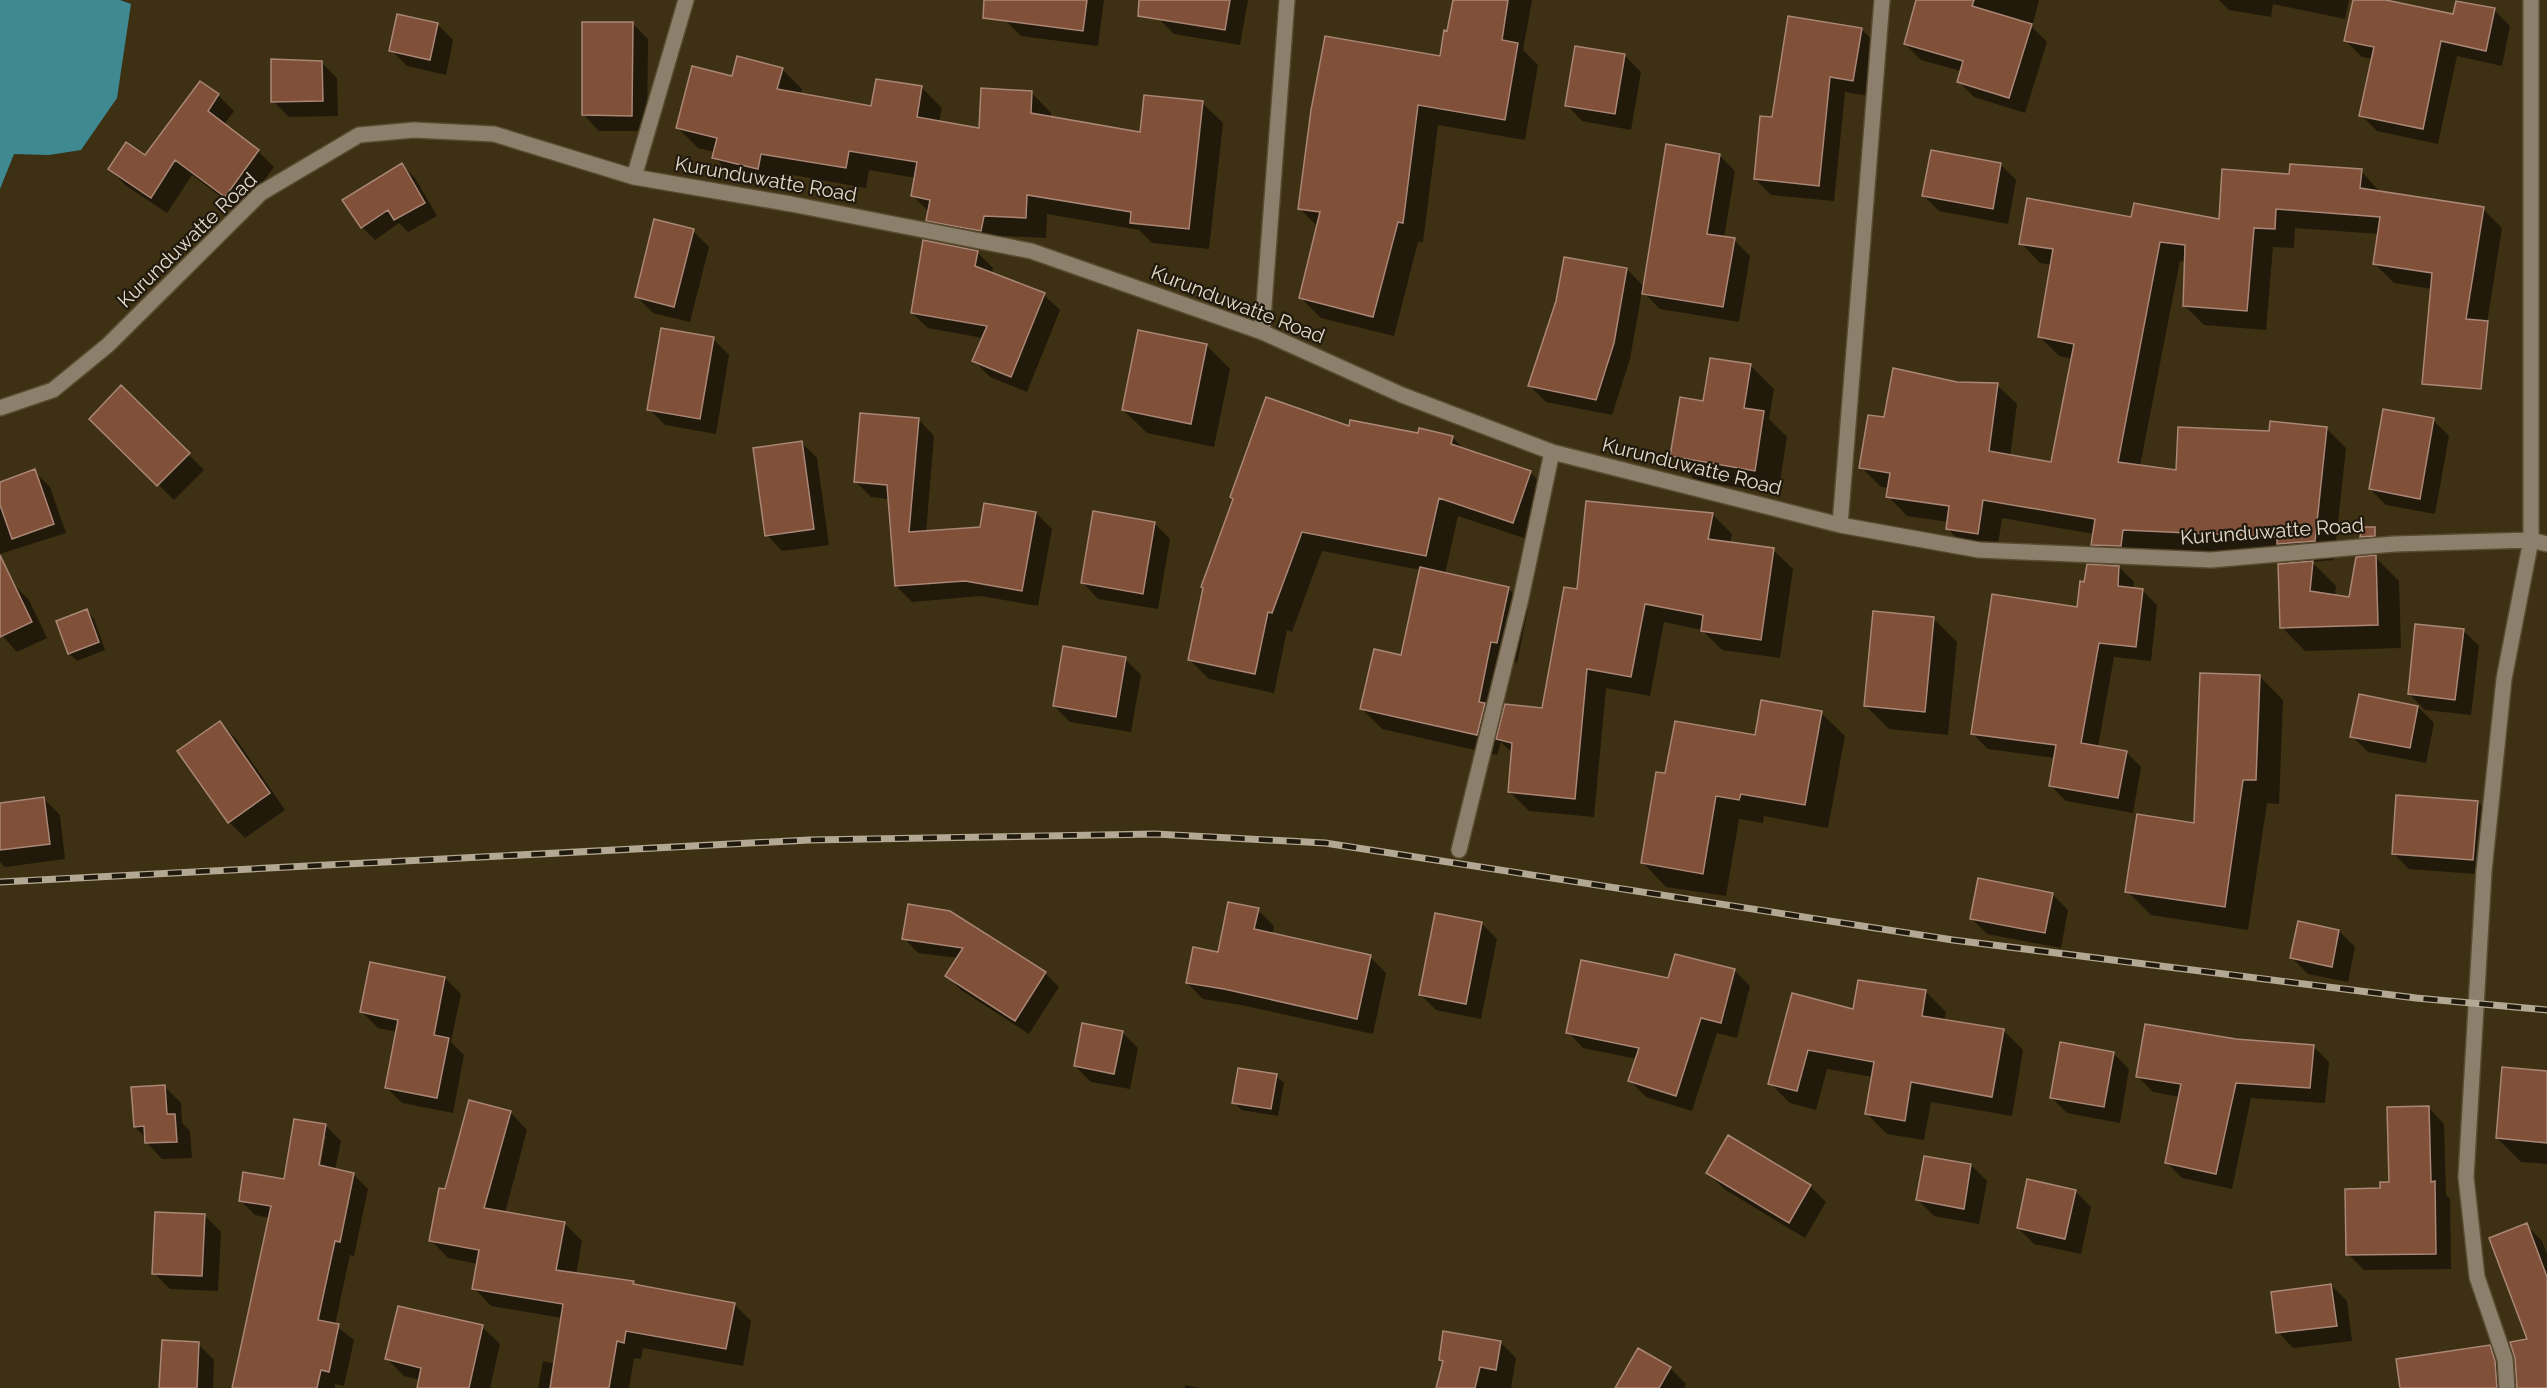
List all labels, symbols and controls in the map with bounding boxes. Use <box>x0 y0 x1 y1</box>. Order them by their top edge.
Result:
street label: Kurunduwatte Road <box>673 151 859 207</box>
street label: Kurunduwatte Road <box>112 167 262 313</box>
street label: Kurunduwatte Road <box>1148 260 1328 348</box>
street label: Kurunduwatte Road <box>1600 432 1784 500</box>
street label: Kurunduwatte Road <box>2179 513 2365 549</box>

